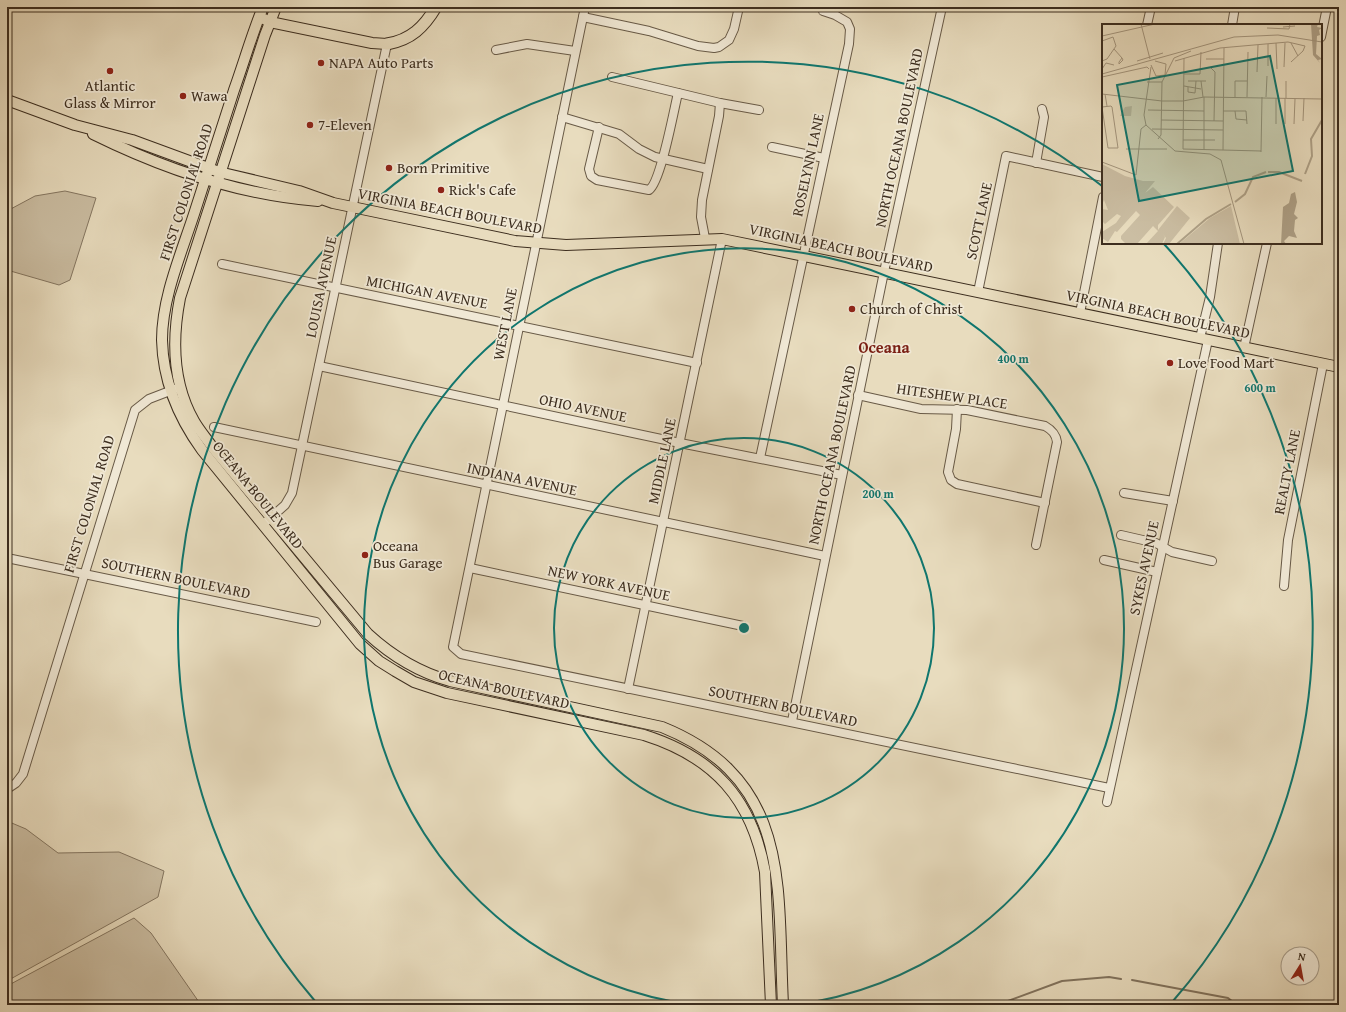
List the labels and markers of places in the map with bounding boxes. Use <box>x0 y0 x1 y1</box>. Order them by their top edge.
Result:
place label: NAPA Auto Parts <box>329 52 434 73</box>
marker: NAPA Auto Parts <box>316 58 326 68</box>
marker: Atlantic Glass & Mirror <box>105 66 115 76</box>
place label: Atlantic Glass & Mirror <box>64 75 156 113</box>
place label: Wawa <box>191 85 228 106</box>
marker: Wawa <box>178 91 188 101</box>
place label: 7-Eleven <box>318 114 372 135</box>
marker: 7-Eleven <box>305 120 315 130</box>
place label: Born Primitive <box>397 157 490 178</box>
marker: Born Primitive <box>384 163 394 173</box>
place label: Rick's Cafe <box>449 179 516 200</box>
marker: Rick's Cafe <box>436 185 446 195</box>
place label: Church of Christ <box>860 298 963 319</box>
marker: Church of Christ <box>847 304 857 314</box>
place label: Love Food Mart <box>1178 352 1275 373</box>
marker: Love Food Mart <box>1165 358 1175 368</box>
place label: Oceana Bus Garage <box>373 535 442 573</box>
marker: Oceana Bus Garage <box>360 550 370 560</box>
centre of rings <box>737 621 751 635</box>

